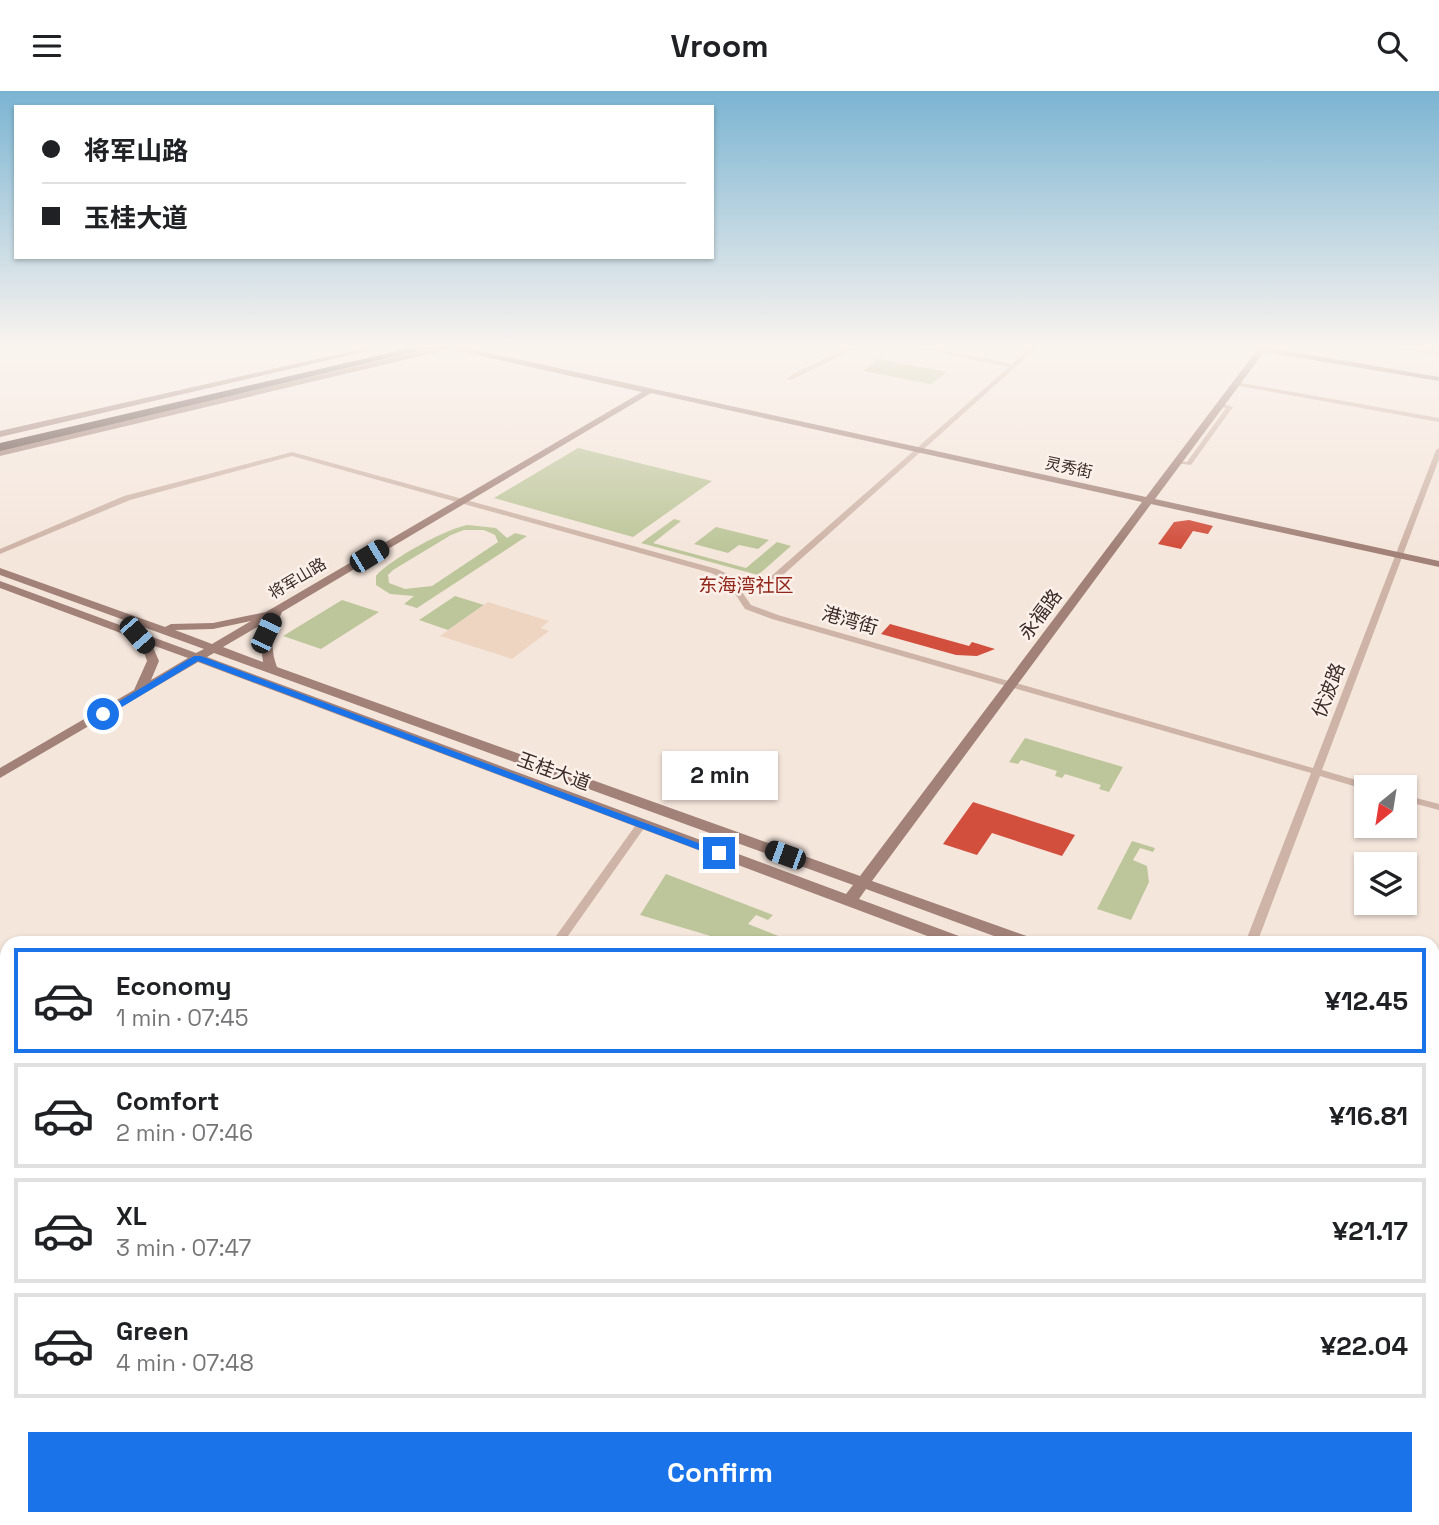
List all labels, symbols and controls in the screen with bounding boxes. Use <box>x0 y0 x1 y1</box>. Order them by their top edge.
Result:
text: Vroom <box>670 26 769 66</box>
icon: menu <box>28 27 66 65</box>
icon: search <box>1373 27 1411 65</box>
text: 将军山路 <box>84 134 188 168</box>
text: 玉桂大道 <box>84 201 188 235</box>
street label: 灵秀街 <box>1043 452 1095 483</box>
car <box>346 536 393 576</box>
street label: 将军山路 <box>264 553 330 604</box>
district label: 东海湾社区 <box>698 573 794 598</box>
street label: 永福路 <box>1013 584 1068 645</box>
street label: 港湾街 <box>819 601 881 640</box>
car <box>248 610 285 656</box>
car <box>116 612 159 658</box>
street label: 伏波路 <box>1307 659 1350 721</box>
route start <box>87 698 119 730</box>
street label: 玉桂大道 <box>514 747 594 796</box>
callout: 2 min <box>661 751 777 801</box>
text: 2 min <box>690 760 750 790</box>
north arrow <box>1354 775 1418 838</box>
map controls <box>1354 775 1417 915</box>
route end <box>703 837 735 869</box>
car <box>762 838 809 872</box>
button: layers <box>1354 852 1417 915</box>
icon: car <box>32 969 95 1032</box>
text: Economy <box>116 969 232 1003</box>
text: ¥12.45 <box>1325 984 1408 1018</box>
text: 1 min · 07:45 <box>116 1003 248 1033</box>
icon: car <box>32 1084 95 1147</box>
text: Comfort <box>116 1084 219 1118</box>
text: ¥16.81 <box>1329 1099 1408 1133</box>
text: 2 min · 07:46 <box>116 1118 253 1148</box>
icon: car <box>32 1199 95 1262</box>
text: XL <box>116 1199 147 1233</box>
text: ¥21.17 <box>1332 1214 1408 1248</box>
text: 3 min · 07:47 <box>116 1233 251 1263</box>
icon: car <box>32 1314 95 1377</box>
text: Green <box>116 1314 189 1348</box>
text: ¥22.04 <box>1320 1329 1408 1363</box>
text: 4 min · 07:48 <box>116 1348 254 1378</box>
button: Confirm <box>28 1432 1412 1512</box>

